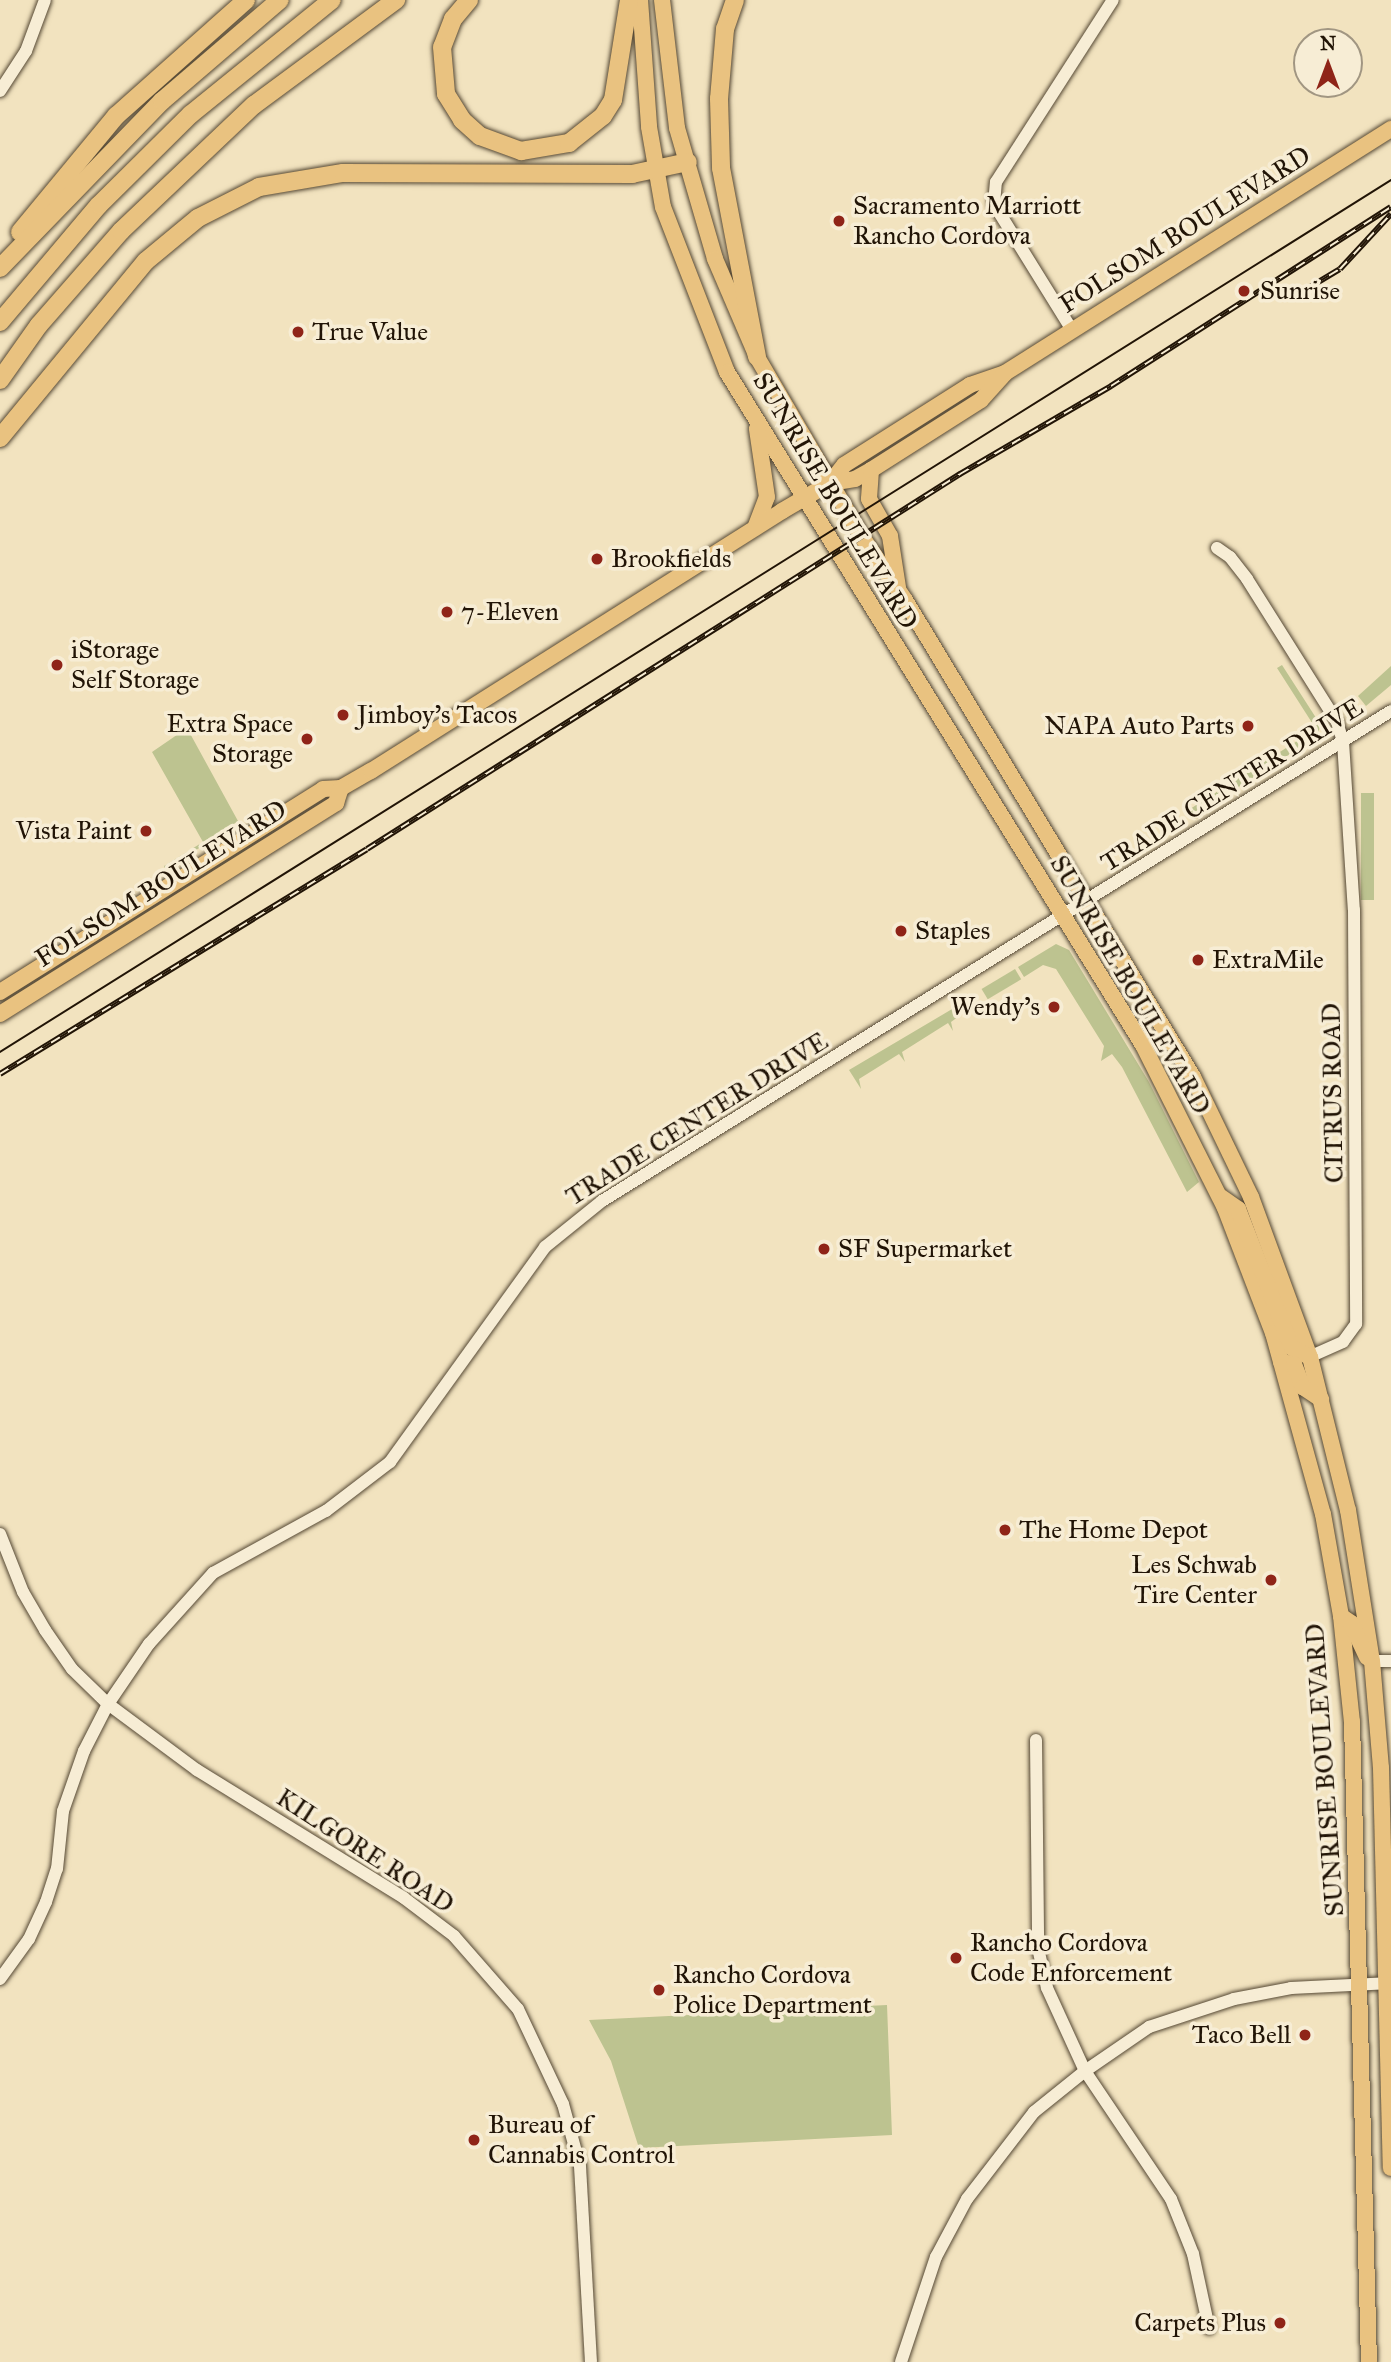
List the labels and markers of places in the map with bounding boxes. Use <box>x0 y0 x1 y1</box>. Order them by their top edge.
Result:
place label: Sacramento Marriott Rancho Cordova <box>853 190 1081 252</box>
marker: Sacramento Marriott Rancho Cordova <box>831 213 847 229</box>
place label: Sunrise <box>1260 275 1340 307</box>
marker: Sunrise <box>1234 281 1254 301</box>
place label: True Value <box>312 316 428 348</box>
marker: True Value <box>290 324 306 340</box>
place label: Brookfields <box>611 543 732 575</box>
marker: Brookfields <box>589 551 605 567</box>
place label: 7-Eleven <box>461 596 559 628</box>
marker: 7-Eleven <box>439 604 455 620</box>
place label: iStorage Self Storage <box>71 634 199 696</box>
marker: iStorage Self Storage <box>49 657 65 673</box>
place label: Jimboy's Tacos <box>357 699 517 731</box>
marker: Jimboy's Tacos <box>335 707 351 723</box>
place label: Extra Space Storage <box>167 708 293 770</box>
place label: NAPA Auto Parts <box>1044 710 1234 742</box>
marker: NAPA Auto Parts <box>1240 718 1256 734</box>
marker: Extra Space Storage <box>299 731 315 747</box>
place label: Vista Paint <box>16 815 132 847</box>
marker: Vista Paint <box>138 823 154 839</box>
place label: Staples <box>915 915 990 947</box>
marker: Staples <box>893 923 909 939</box>
place label: ExtraMile <box>1212 944 1324 976</box>
marker: ExtraMile <box>1190 952 1206 968</box>
place label: Wendy's <box>950 991 1040 1023</box>
marker: Wendy's <box>1046 999 1062 1015</box>
place label: SF Supermarket <box>838 1233 1012 1265</box>
marker: SF Supermarket <box>816 1241 832 1257</box>
place label: The Home Depot <box>1019 1514 1208 1546</box>
marker: The Home Depot <box>997 1522 1013 1538</box>
place label: Les Schwab Tire Center <box>1131 1549 1257 1610</box>
marker: Les Schwab Tire Center <box>1263 1572 1279 1588</box>
place label: Rancho Cordova Code Enforcement <box>970 1927 1172 1988</box>
marker: Rancho Cordova Code Enforcement <box>948 1950 964 1966</box>
place label: Rancho Cordova Police Department <box>673 1959 872 2021</box>
marker: Rancho Cordova Police Department <box>651 1982 667 1998</box>
place label: Taco Bell <box>1192 2019 1291 2051</box>
marker: Taco Bell <box>1297 2027 1313 2043</box>
place label: Bureau of Cannabis Control <box>488 2109 675 2170</box>
marker: Bureau of Cannabis Control <box>466 2132 482 2148</box>
place label: Carpets Plus <box>1134 2307 1266 2339</box>
marker: Carpets Plus <box>1272 2315 1288 2331</box>

